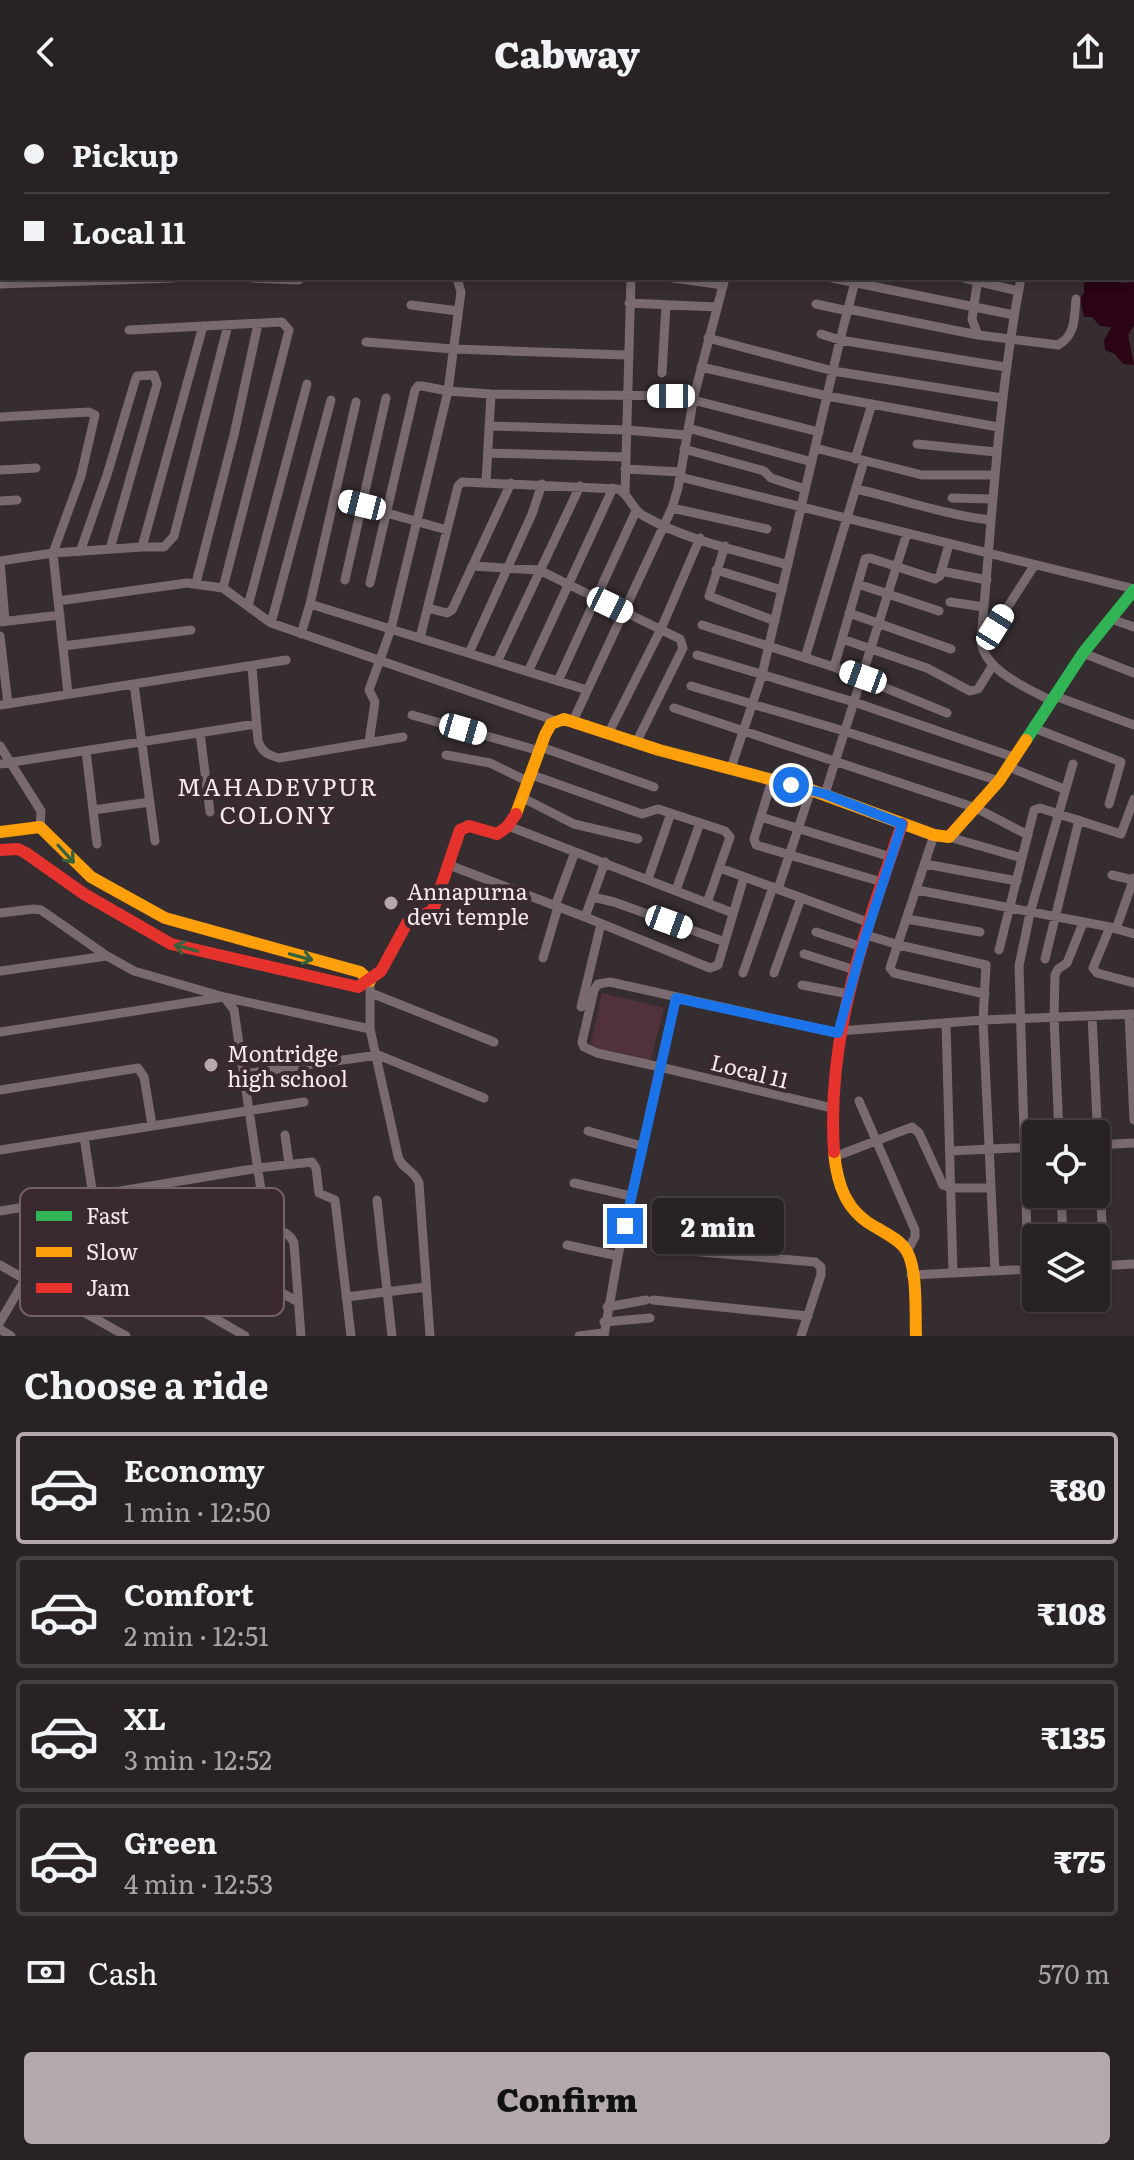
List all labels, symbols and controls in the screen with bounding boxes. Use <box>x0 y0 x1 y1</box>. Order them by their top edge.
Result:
text: Cabway <box>494 26 640 79</box>
icon: back <box>24 30 68 74</box>
icon: share <box>1066 30 1110 74</box>
text: Pickup <box>72 132 179 176</box>
text: Local 11 <box>72 209 186 253</box>
car <box>647 384 695 408</box>
car <box>336 488 388 522</box>
car <box>583 584 637 626</box>
car <box>972 600 1018 654</box>
car <box>836 658 890 696</box>
car <box>437 711 489 747</box>
route start <box>773 767 809 803</box>
district label: MAHADEVPUR COLONY <box>177 768 379 831</box>
one-way arrow <box>57 843 75 863</box>
place label: Annapurna devi temple <box>407 874 529 932</box>
marker: Annapurna devi temple <box>382 894 400 912</box>
car <box>642 903 696 941</box>
one-way arrow <box>174 940 200 955</box>
one-way arrow <box>287 950 313 965</box>
place label: Montridge high school <box>227 1036 348 1094</box>
street label: Local 11 <box>707 1044 793 1096</box>
marker: Montridge high school <box>202 1056 220 1074</box>
map controls <box>1022 1120 1110 1312</box>
button: locate <box>1022 1120 1110 1208</box>
legend <box>20 1188 284 1316</box>
text: Fast <box>86 1198 129 1231</box>
callout: 2 min <box>653 1198 785 1254</box>
text: 2 min <box>681 1206 755 1245</box>
route end <box>607 1208 643 1244</box>
button: layers <box>1022 1224 1110 1312</box>
text: Slow <box>86 1234 138 1267</box>
text: Jam <box>86 1270 130 1303</box>
text: Choose a ride <box>24 1357 269 1410</box>
text: Economy <box>124 1447 264 1491</box>
icon: car <box>28 1452 100 1524</box>
text: ₹80 <box>1050 1466 1106 1510</box>
text: 1 min · 12:50 <box>124 1491 271 1530</box>
text: Comfort <box>124 1571 254 1615</box>
icon: car <box>28 1576 100 1648</box>
text: ₹108 <box>1037 1590 1106 1634</box>
text: 2 min · 12:51 <box>124 1615 269 1654</box>
text: XL <box>124 1695 166 1739</box>
icon: car <box>28 1700 100 1772</box>
text: ₹135 <box>1041 1714 1106 1758</box>
text: 3 min · 12:52 <box>124 1739 272 1778</box>
text: Green <box>124 1819 217 1863</box>
icon: car <box>28 1824 100 1896</box>
text: ₹75 <box>1054 1838 1106 1882</box>
text: 4 min · 12:53 <box>124 1863 273 1902</box>
icon: cash <box>24 1950 68 1994</box>
text: Cash <box>88 1950 158 1994</box>
text: 570 m <box>1038 1953 1110 1992</box>
button: Confirm <box>24 2052 1110 2144</box>

